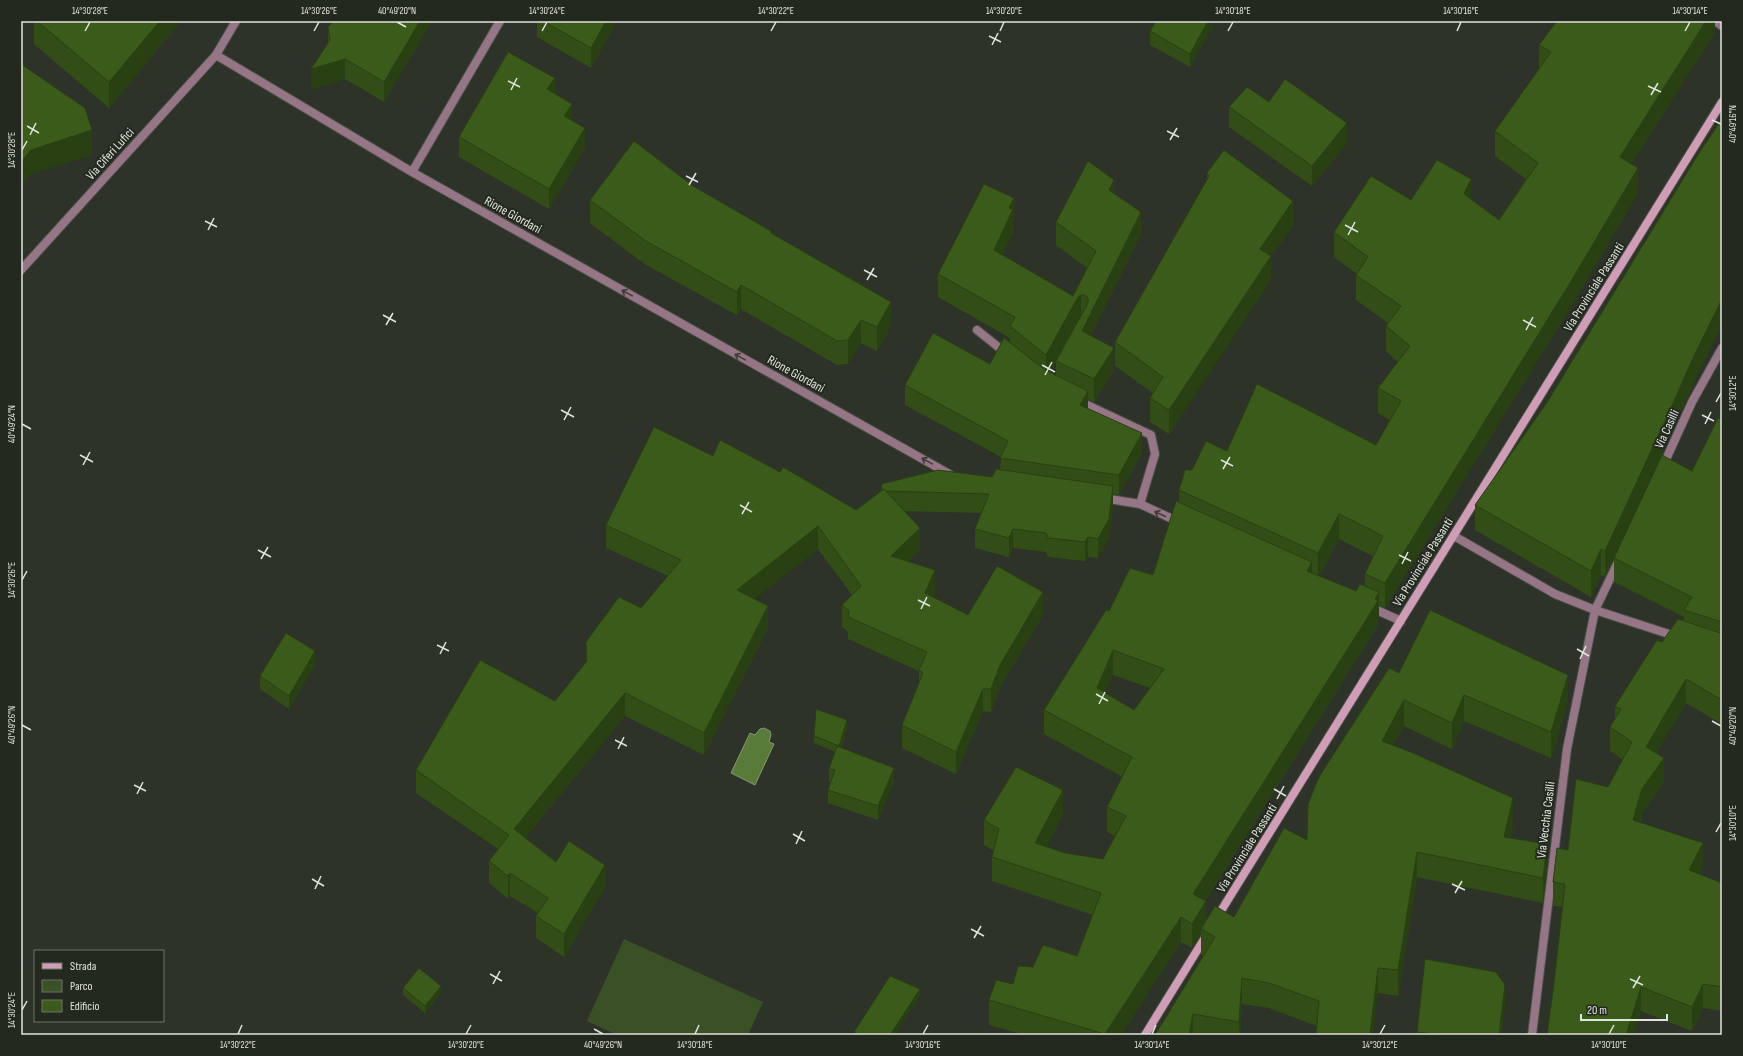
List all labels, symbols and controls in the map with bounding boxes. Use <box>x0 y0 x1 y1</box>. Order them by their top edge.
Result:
text: 14°30'28"E <box>72 5 108 17</box>
text: 14°30'26"E <box>301 5 337 17</box>
text: 40°49'20"N <box>378 5 416 17</box>
text: 14°30'24"E <box>529 5 565 17</box>
text: 14°30'22"E <box>758 5 794 17</box>
text: 14°30'20"E <box>986 5 1022 17</box>
text: 14°30'18"E <box>1215 5 1251 17</box>
text: 14°30'16"E <box>1443 5 1479 17</box>
text: 14°30'14"E <box>1672 5 1708 17</box>
text: 40°49'16"N <box>1727 105 1739 143</box>
street label: Via Ciferi Lufici <box>82 125 138 183</box>
text: 14°30'28"E <box>6 132 18 168</box>
street label: Rione Giordani <box>482 193 544 237</box>
street label: Via Provinciale Passanti <box>1560 240 1628 334</box>
one-way arrow <box>621 288 633 296</box>
one-way arrow <box>734 352 746 360</box>
street label: Rione Giordani <box>765 352 827 396</box>
text: 14°30'12"E <box>1727 375 1739 411</box>
text: 40°49'24"N <box>6 405 18 443</box>
street label: Via Casilli <box>1651 407 1683 451</box>
one-way arrow <box>921 457 933 465</box>
one-way arrow <box>1155 510 1167 517</box>
street label: Via Provinciale Passanti <box>1389 515 1457 609</box>
text: 14°30'26"E <box>6 562 18 598</box>
text: 40°49'26"N <box>6 706 18 744</box>
text: 40°49'20"N <box>1727 707 1739 745</box>
street label: Via Vecchia Casilli <box>1533 781 1559 859</box>
street label: Via Provinciale Passanti <box>1213 801 1281 895</box>
text: 14°30'10"E <box>1727 805 1739 841</box>
legend <box>34 950 164 1022</box>
text: Strada <box>70 959 97 974</box>
text: Parco <box>70 979 93 994</box>
text: 14°30'24"E <box>6 992 18 1028</box>
scale bar <box>1581 996 1667 1022</box>
text: Edificio <box>70 999 99 1014</box>
text: 20 m <box>1587 1003 1607 1018</box>
text: 14°30'22"E <box>220 1039 256 1051</box>
text: 14°30'20"E <box>448 1039 484 1051</box>
text: 40°49'26"N <box>584 1039 622 1051</box>
text: 14°30'18"E <box>677 1039 713 1051</box>
text: 14°30'16"E <box>905 1039 941 1051</box>
text: 14°30'14"E <box>1134 1039 1170 1051</box>
text: 14°30'12"E <box>1362 1039 1398 1051</box>
text: 14°30'10"E <box>1591 1039 1627 1051</box>

